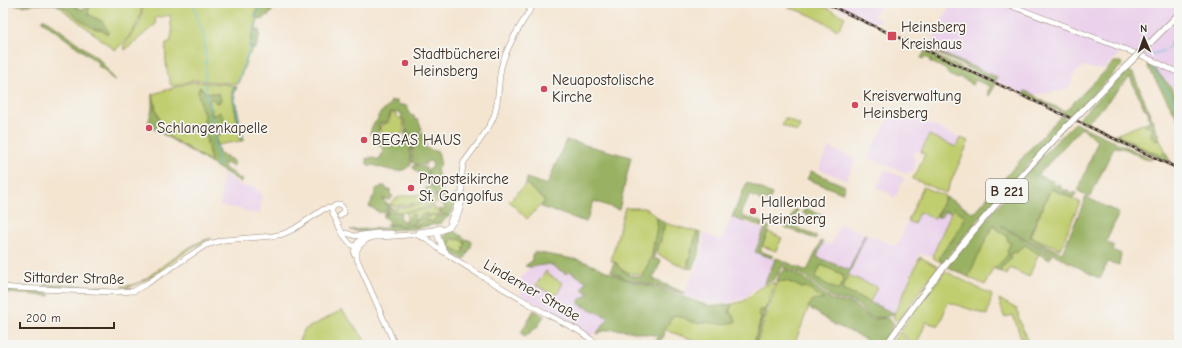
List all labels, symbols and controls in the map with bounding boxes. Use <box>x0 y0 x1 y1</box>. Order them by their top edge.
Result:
place label: Heinsberg Kreishaus <box>901 18 966 53</box>
north arrow <box>1124 18 1164 58</box>
text: N <box>1140 22 1147 35</box>
marker: Heinsberg Kreishaus <box>886 30 898 42</box>
place label: Stadtbücherei Heinsberg <box>413 45 500 80</box>
marker: Stadtbücherei Heinsberg <box>400 58 410 68</box>
place label: Neuapostolische Kirche <box>552 71 655 106</box>
marker: Neuapostolische Kirche <box>539 84 549 94</box>
place label: Kreisverwaltung Heinsberg <box>863 87 962 122</box>
marker: Kreisverwaltung Heinsberg <box>850 100 860 110</box>
place label: Schlangenkapelle <box>157 119 268 137</box>
marker: Schlangenkapelle <box>144 123 154 133</box>
place label: BEGAS HAUS <box>372 131 461 149</box>
marker: BEGAS HAUS <box>359 135 369 145</box>
place label: Propsteikirche St. Gangolfus <box>419 170 509 205</box>
road number: B 221 <box>986 179 1028 203</box>
marker: Propsteikirche St. Gangolfus <box>406 183 416 193</box>
place label: Hallenbad Heinsberg <box>761 193 826 228</box>
marker: Hallenbad Heinsberg <box>748 206 758 216</box>
street label: Linderner Straße <box>480 255 584 325</box>
street label: Sittarder Straße <box>23 268 125 288</box>
scale bar <box>20 304 114 330</box>
text: 200 m <box>26 311 61 325</box>

